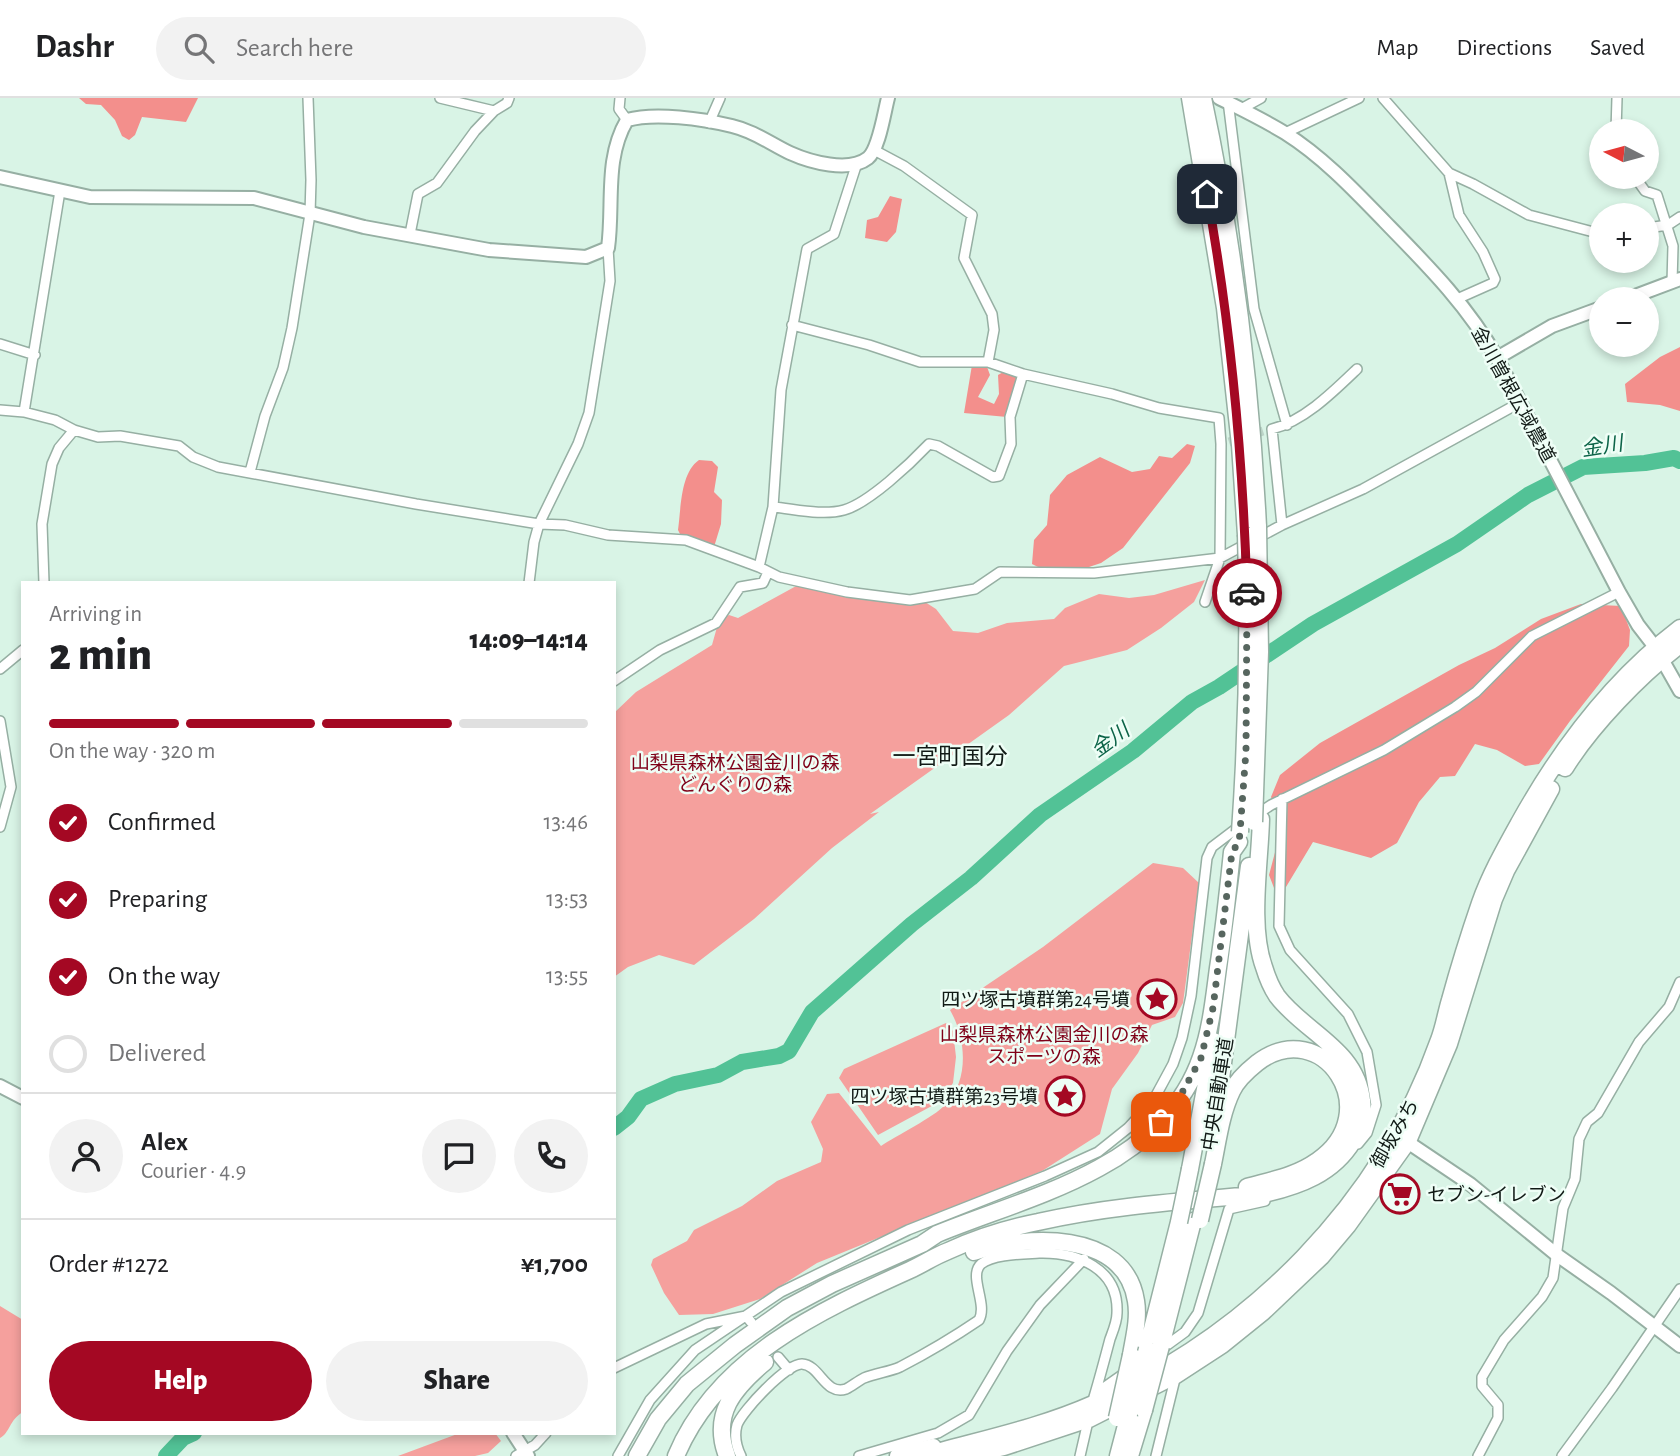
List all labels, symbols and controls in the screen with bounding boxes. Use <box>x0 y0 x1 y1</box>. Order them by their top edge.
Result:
search box <box>156 17 646 80</box>
icon: search <box>180 29 218 67</box>
text: Dashr <box>35 31 114 64</box>
text: Search here <box>236 35 353 61</box>
text: Map <box>1376 36 1418 60</box>
text: Directions <box>1456 36 1552 60</box>
text: Saved <box>1590 36 1645 60</box>
north arrow <box>1589 119 1659 189</box>
map controls <box>1589 119 1659 357</box>
pin <box>1177 164 1237 224</box>
icon: home <box>1188 175 1226 213</box>
button: + <box>1589 203 1659 273</box>
button: − <box>1589 287 1659 357</box>
street label: 金川曽根広域農道 <box>1468 323 1560 466</box>
water label: 金川 <box>1580 432 1626 460</box>
courier <box>1212 558 1282 628</box>
icon: car <box>1228 574 1266 612</box>
text: Arriving in <box>49 603 142 626</box>
text: 14:09–14:14 <box>469 627 588 653</box>
text: 2 min <box>49 632 152 678</box>
water label: 金川 <box>1087 718 1135 761</box>
text: On the way · 320 m <box>49 740 215 763</box>
district label: 一宮町国分 <box>893 744 1008 769</box>
park label: 山梨県森林公園金川の森 どんぐりの森 <box>630 752 840 795</box>
icon: check <box>49 804 87 842</box>
text: Confirmed <box>108 809 216 835</box>
text: 13:46 <box>543 811 588 834</box>
icon: check <box>49 881 87 919</box>
text: Preparing <box>108 886 207 912</box>
text: 13:53 <box>546 888 588 911</box>
icon: check <box>49 958 87 996</box>
text: On the way <box>108 963 220 989</box>
text: 13:55 <box>546 965 588 988</box>
place icon: 四ツ塚古墳群第24号墳 <box>1136 978 1178 1020</box>
place label: 四ツ塚古墳群第24号墳 <box>941 989 1130 1010</box>
park label: 山梨県森林公園金川の森 スポーツの森 <box>939 1024 1149 1067</box>
street label: 中央自動車道 <box>1199 1036 1237 1152</box>
text: Delivered <box>108 1040 206 1066</box>
place icon: 四ツ塚古墳群第23号墳 <box>1044 1075 1086 1117</box>
place label: 四ツ塚古墳群第23号墳 <box>851 1086 1038 1107</box>
pin <box>1131 1092 1191 1152</box>
street label: 御坂みち <box>1366 1095 1423 1171</box>
icon: bag <box>1142 1103 1180 1141</box>
button: person <box>49 1119 123 1193</box>
button: chat <box>422 1119 496 1193</box>
button: phone <box>514 1119 588 1193</box>
text: Alex <box>141 1129 188 1155</box>
text: Courier · 4.9 <box>141 1160 246 1183</box>
supermarket icon: セブン-イレブン <box>1379 1173 1421 1215</box>
place label: セブン-イレブン <box>1427 1184 1566 1205</box>
text: Order #1272 <box>49 1251 169 1277</box>
text: ¥1,700 <box>521 1251 588 1277</box>
button: Help <box>49 1341 312 1421</box>
button: Share <box>326 1341 588 1421</box>

